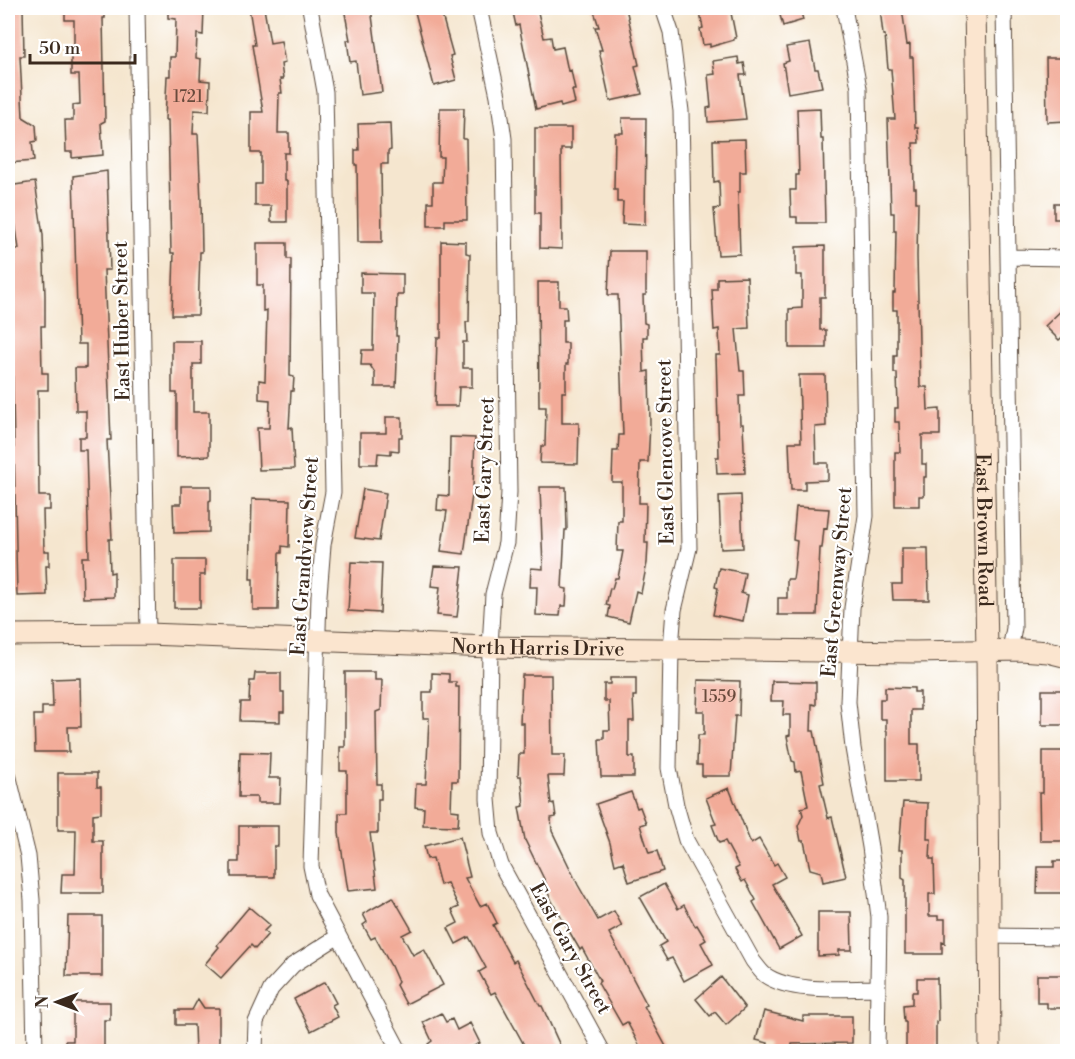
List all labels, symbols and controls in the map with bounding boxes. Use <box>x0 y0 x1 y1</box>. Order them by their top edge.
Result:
scale bar <box>30 27 135 65</box>
text: 50 m <box>39 37 81 60</box>
house number: 1721 <box>173 87 203 107</box>
street label: East Huber Street <box>109 241 136 401</box>
street label: East Glencove Street <box>652 359 681 545</box>
street label: East Gary Street <box>470 396 501 544</box>
street label: East Brown Road <box>969 453 997 608</box>
street label: East Grandview Street <box>286 456 325 657</box>
street label: East Greenway Street <box>817 486 858 679</box>
street label: North Harris Drive <box>451 635 624 663</box>
house number: 1559 <box>702 687 736 707</box>
street label: East Gary Street <box>523 879 616 1019</box>
north arrow <box>27 972 87 1032</box>
text: N <box>33 995 53 1008</box>

